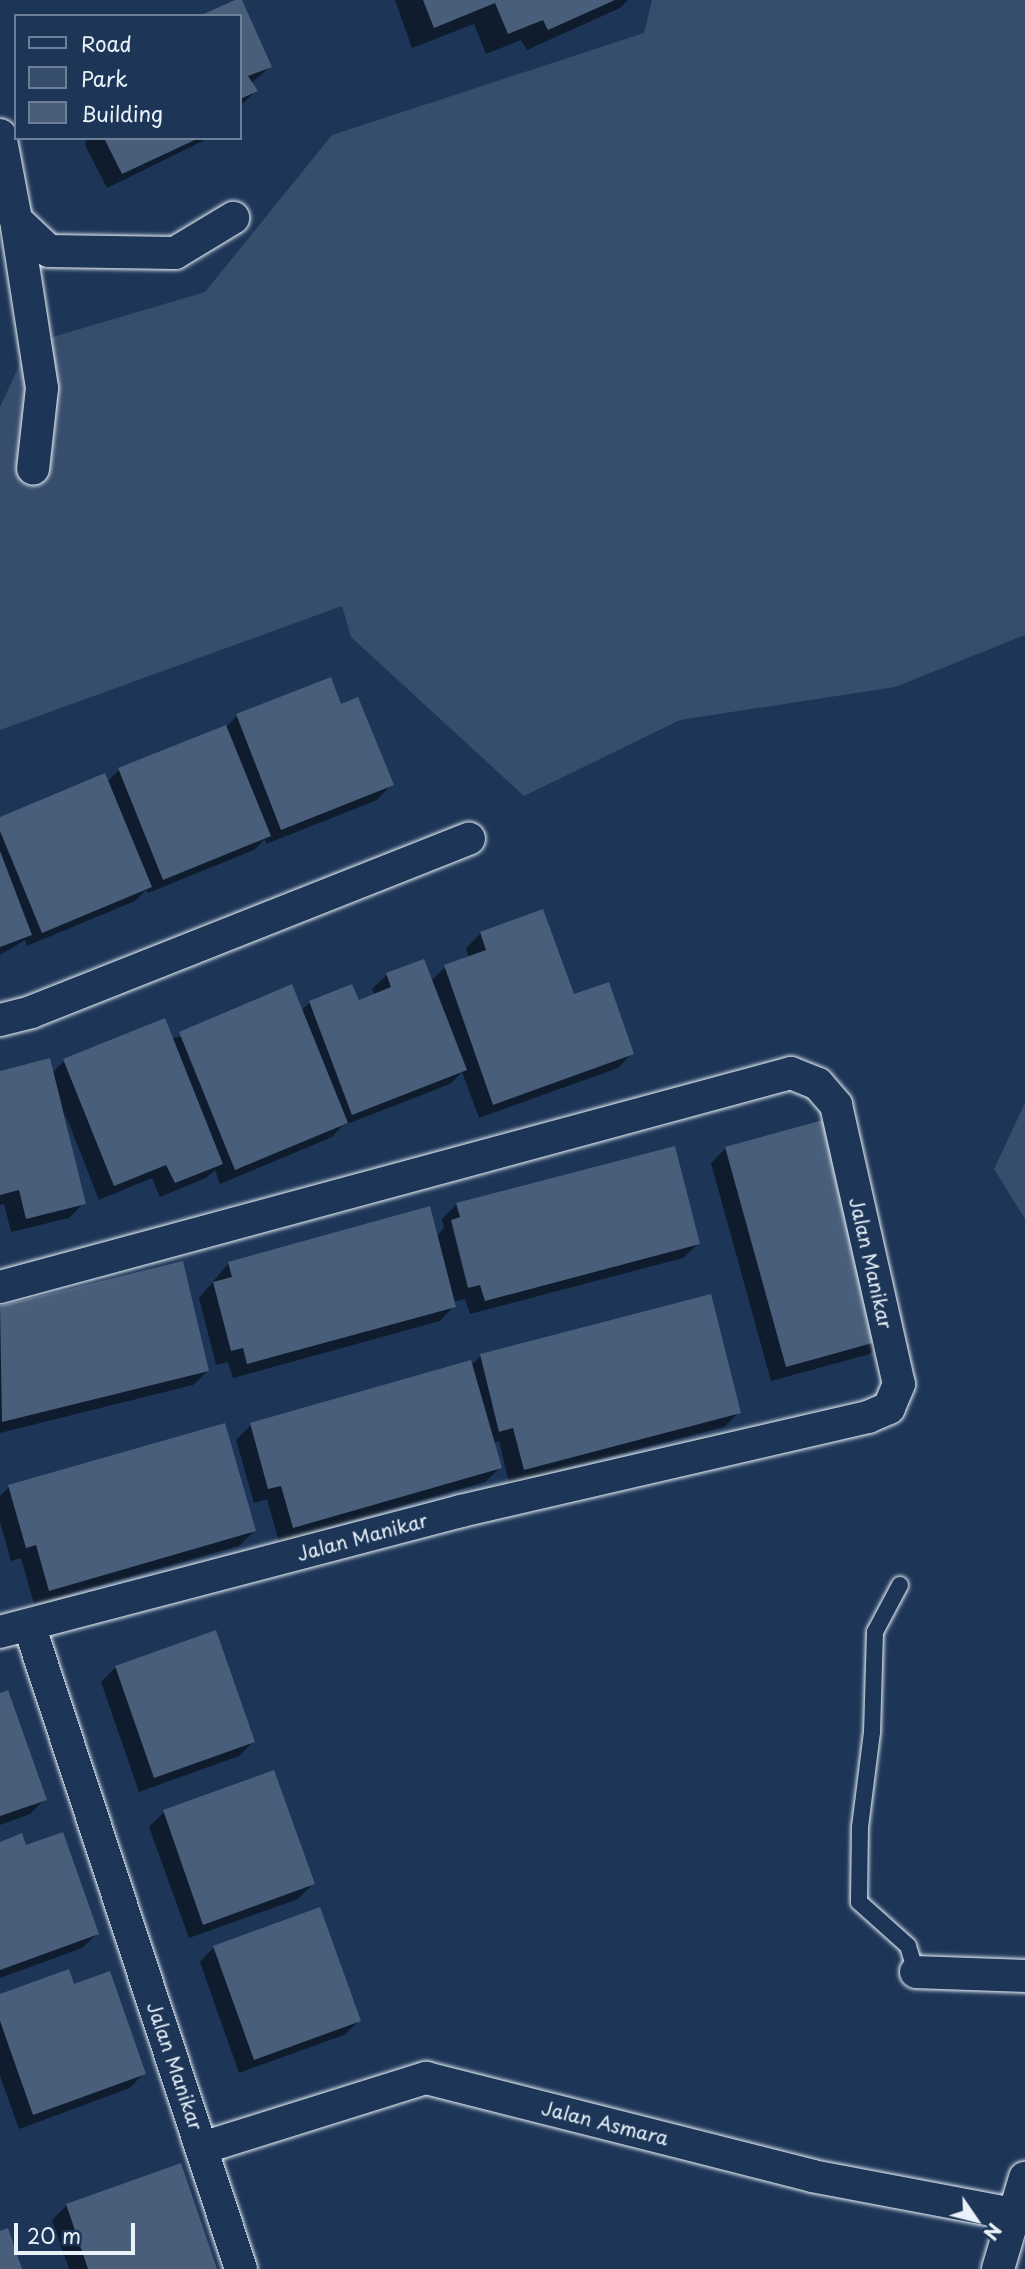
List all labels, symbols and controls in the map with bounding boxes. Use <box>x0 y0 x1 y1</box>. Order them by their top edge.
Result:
legend <box>14 14 242 140</box>
text: Road <box>81 27 132 59</box>
text: Park <box>81 62 128 94</box>
text: Building <box>81 97 163 129</box>
street label: Jalan Manikar <box>845 1194 897 1332</box>
street label: Jalan Manikar <box>293 1508 431 1566</box>
street label: Jalan Manikar <box>142 1998 208 2134</box>
street label: Jalan Asmara <box>539 2096 671 2150</box>
north arrow <box>941 2185 1011 2255</box>
scale bar <box>18 2210 138 2254</box>
text: N <box>977 2218 1009 2246</box>
text: 20 m <box>27 2219 81 2251</box>

